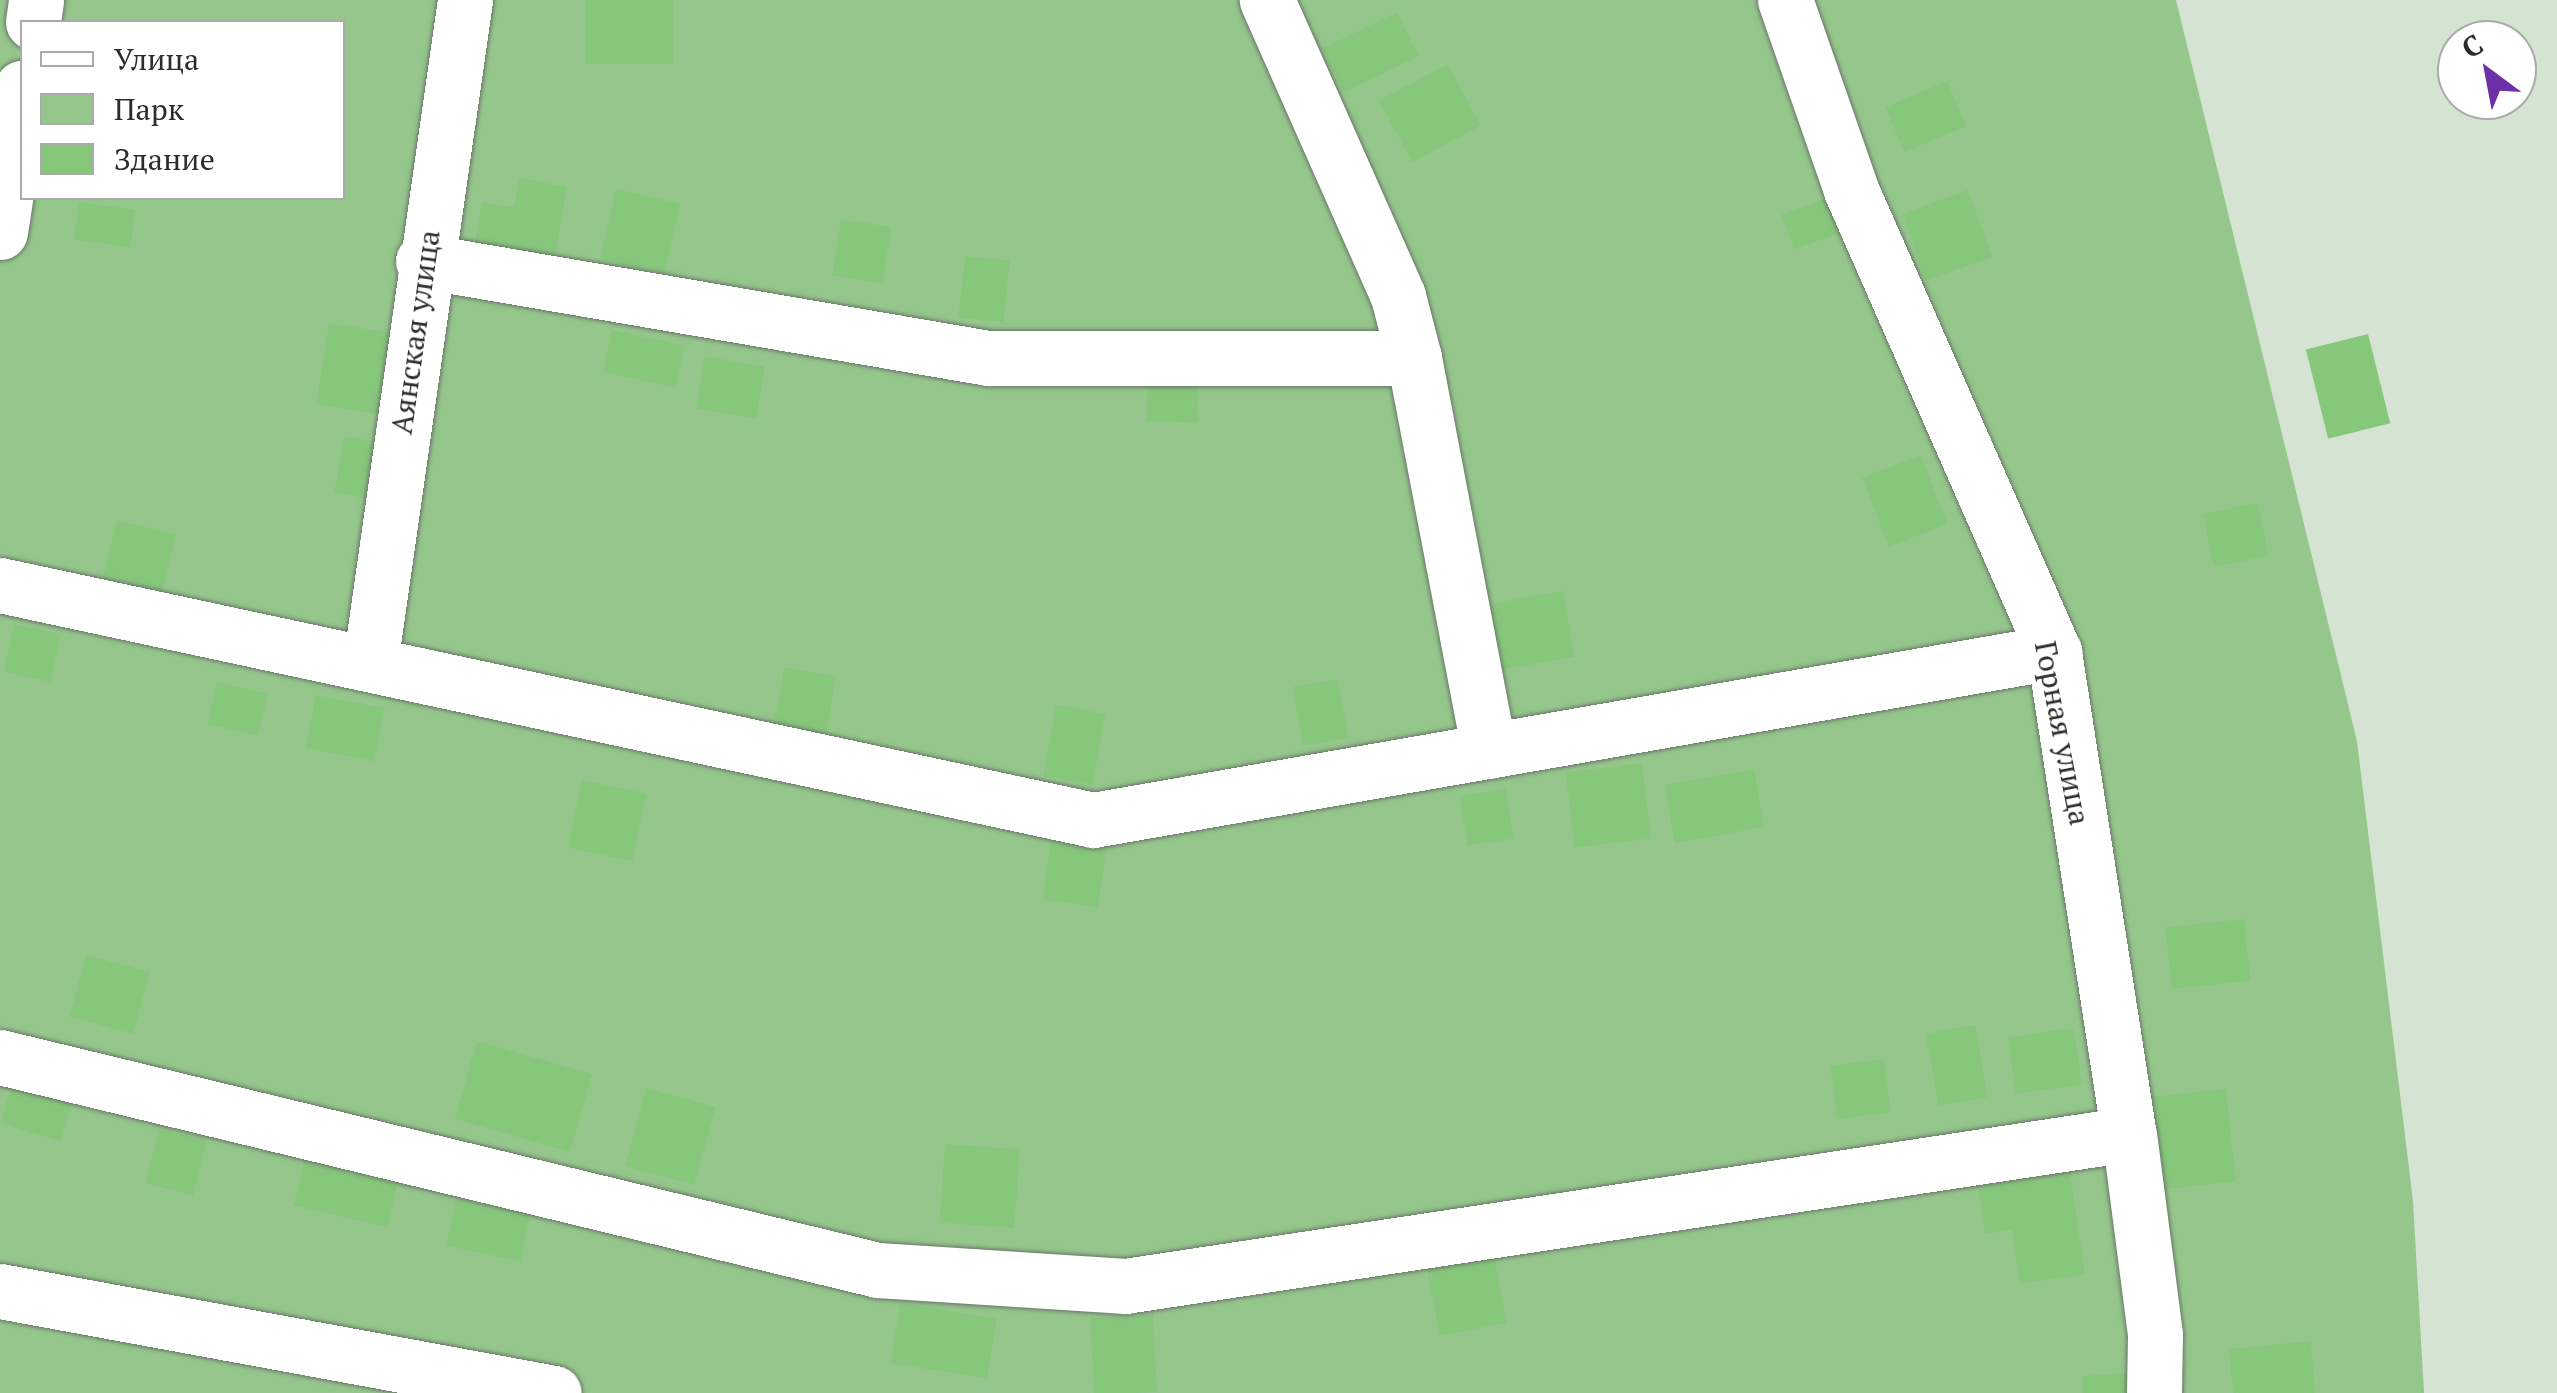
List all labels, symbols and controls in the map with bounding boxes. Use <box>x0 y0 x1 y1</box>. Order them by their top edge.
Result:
legend <box>20 20 345 200</box>
north arrow <box>2437 20 2537 120</box>
text: С <box>2454 25 2489 66</box>
text: Улица <box>114 39 199 79</box>
text: Парк <box>114 89 184 129</box>
text: Здание <box>114 139 215 179</box>
street label: Аянская улица <box>383 227 447 437</box>
street label: Горная улица <box>2028 638 2098 828</box>

